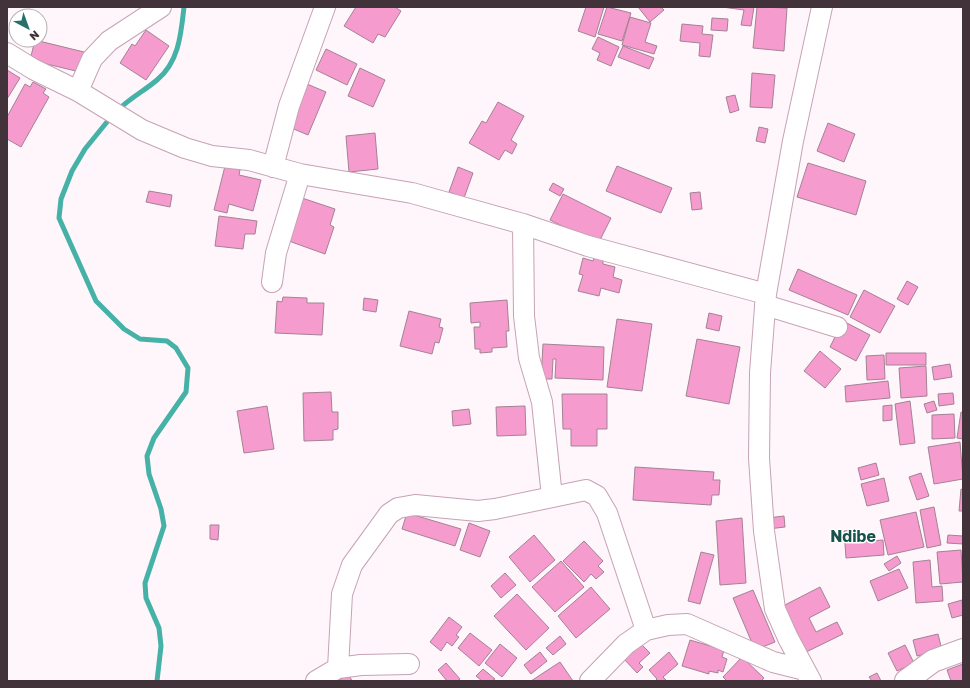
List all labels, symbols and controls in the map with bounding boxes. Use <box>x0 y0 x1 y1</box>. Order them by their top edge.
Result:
north arrow <box>8 8 48 48</box>
text: N <box>27 28 42 44</box>
district label: Ndibe <box>830 526 876 546</box>

